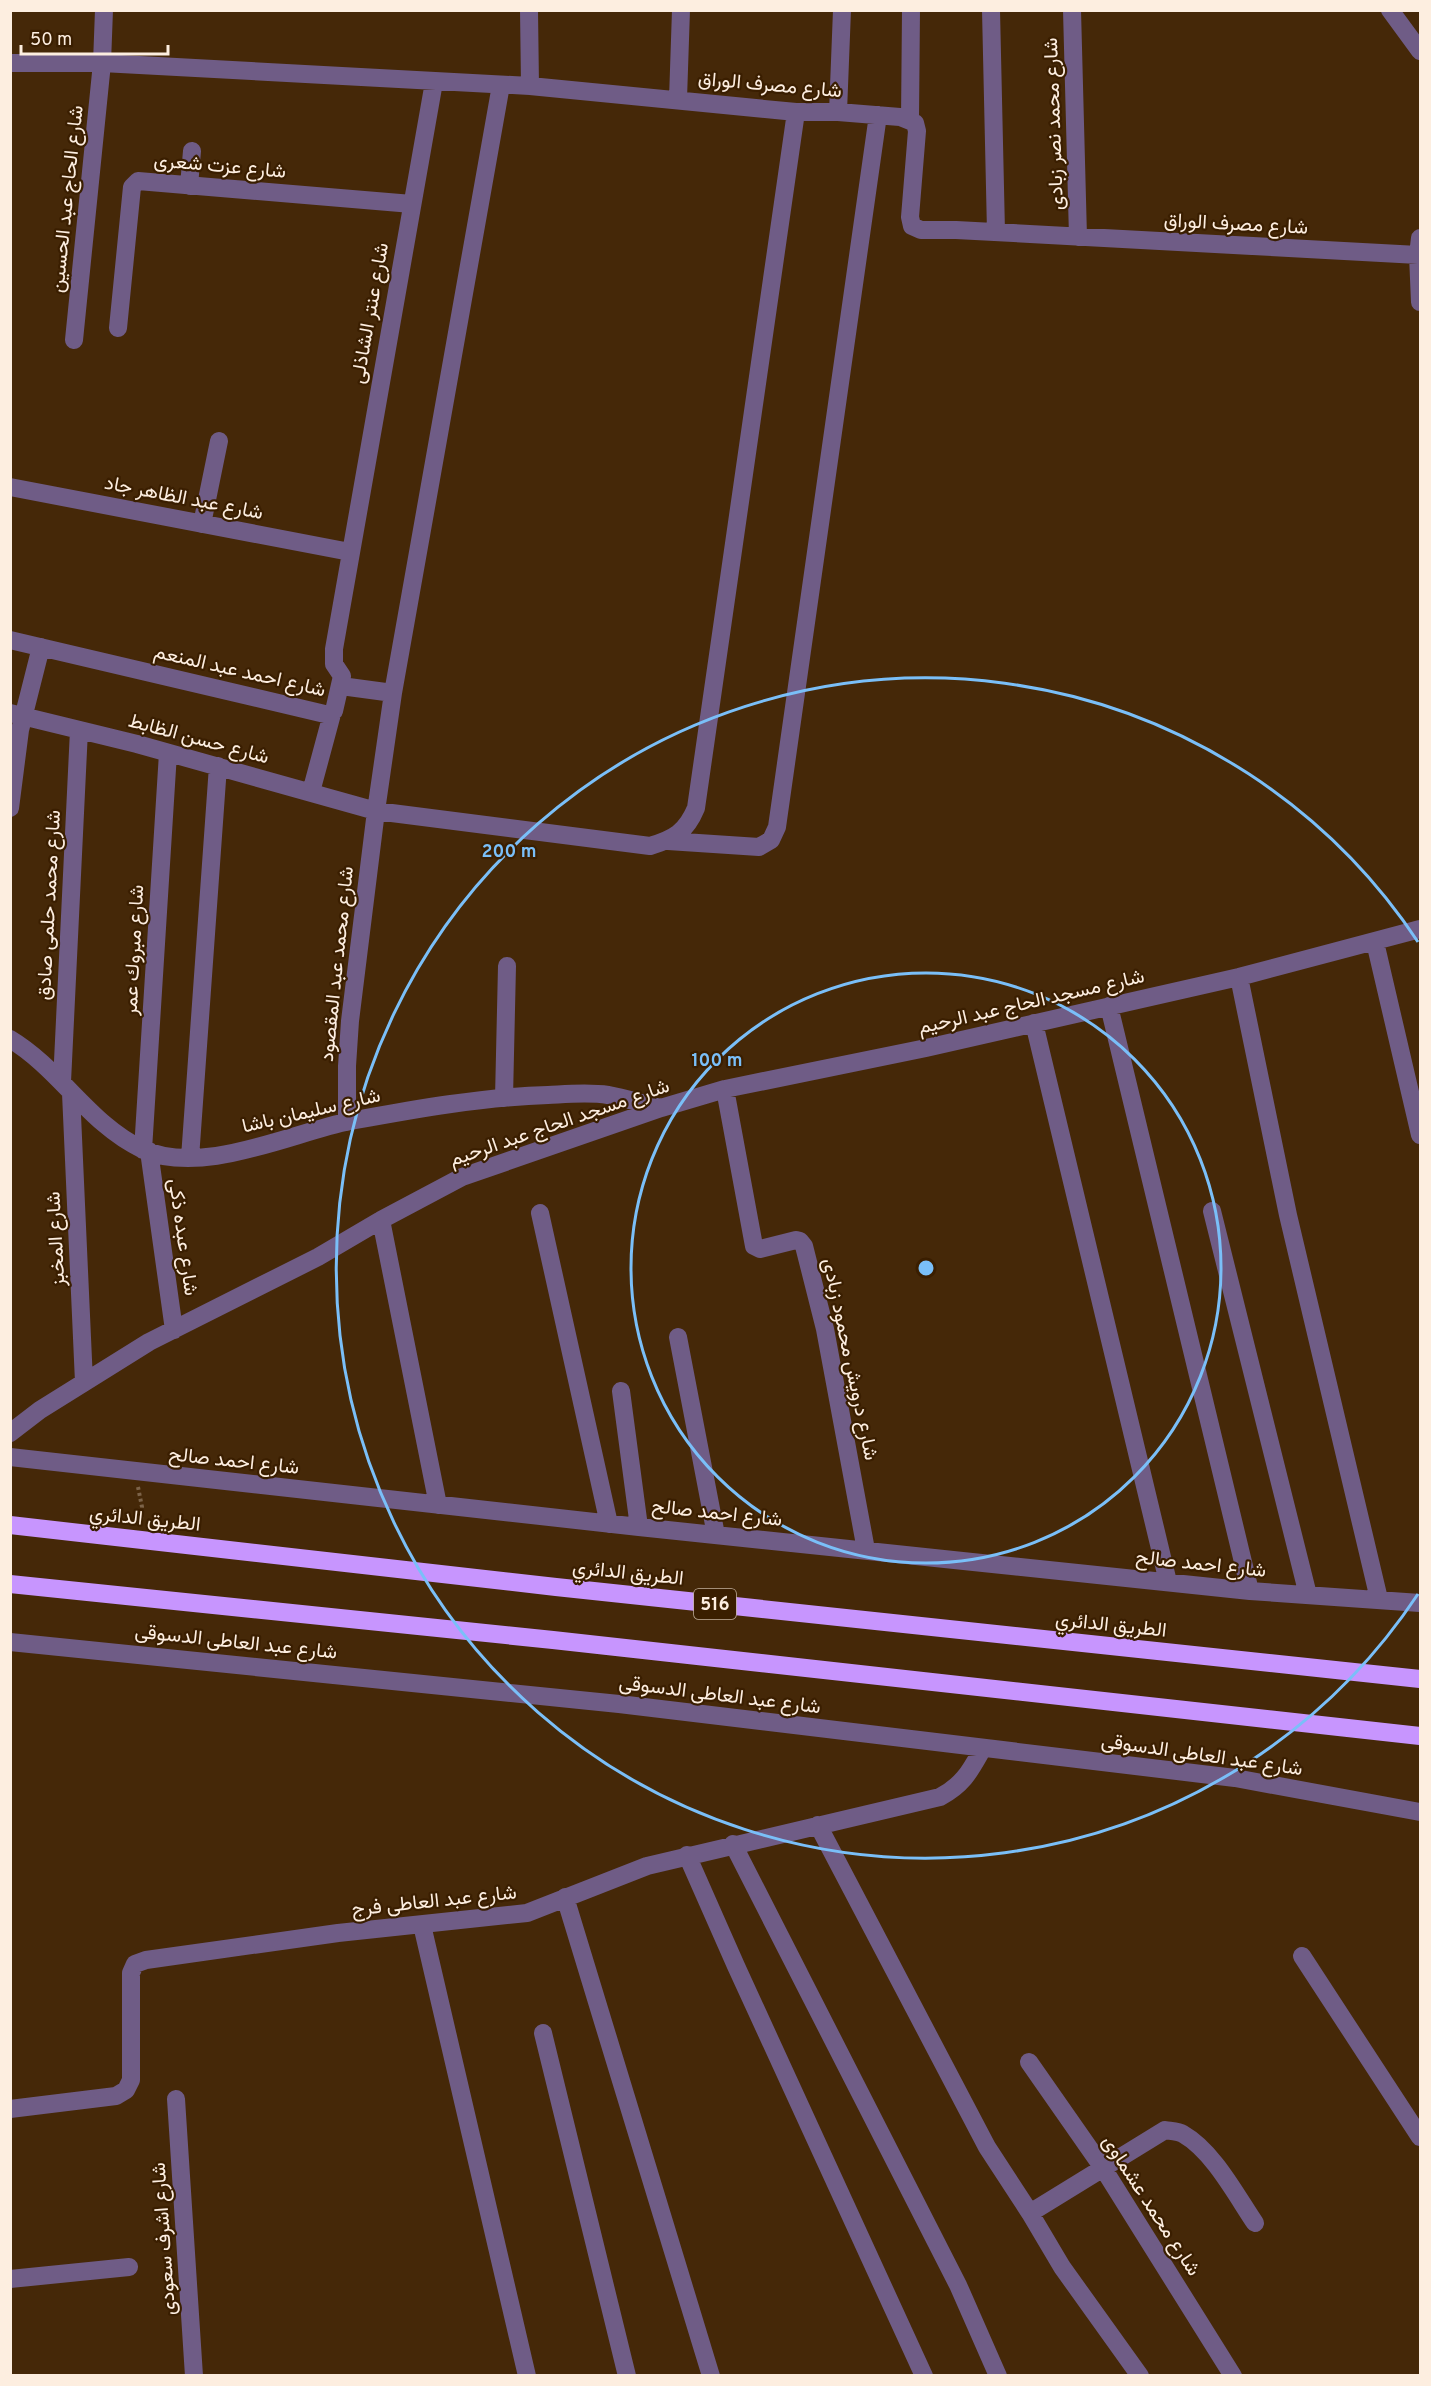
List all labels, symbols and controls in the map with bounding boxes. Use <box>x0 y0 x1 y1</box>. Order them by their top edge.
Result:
scale bar <box>21 18 168 56</box>
text: 50 m <box>30 29 72 52</box>
street label: شارع محمد نصر زبادى <box>1039 37 1071 211</box>
street label: شارع مصرف الوراق <box>697 67 843 105</box>
street label: شارع الحاج عبد الحسين <box>45 104 91 294</box>
street label: شارع عزت شعرى <box>153 148 287 186</box>
street label: شارع مصرف الوراق <box>1163 208 1309 242</box>
street label: شارع عنتر الشاذلى <box>346 241 396 386</box>
street label: شارع عبد الظاهر جاد <box>102 471 265 527</box>
street label: شارع احمد عبد المنعم <box>151 640 328 704</box>
street label: شارع حسن الظابط <box>125 709 272 771</box>
street label: شارع محمد حلمى صادق <box>32 809 68 1001</box>
text: 200 m <box>481 841 537 864</box>
street label: شارع محمد عبد المقصود <box>315 865 361 1063</box>
street label: شارع مبروك عمر <box>119 884 151 1017</box>
street label: شارع مسجد الحاج عبد الرحيم <box>916 964 1147 1042</box>
text: 100 m <box>691 1050 743 1073</box>
street label: شارع مسجد الحاج عبد الرحيم <box>446 1074 673 1174</box>
street label: شارع سليمان باشا <box>240 1083 383 1141</box>
street label: شارع عبده ذكى <box>161 1177 203 1298</box>
street label: شارع المخبز <box>42 1191 73 1288</box>
street label: شارع درويش محمود زبادى <box>815 1256 883 1463</box>
centre of rings <box>916 1258 936 1278</box>
street label: شارع احمد صالح <box>167 1442 300 1482</box>
street label: شارع احمد صالح <box>650 1494 783 1534</box>
street label: الطريق الدائري <box>88 1501 202 1541</box>
street label: شارع احمد صالح <box>1134 1545 1267 1585</box>
street label: الطريق الدائري <box>571 1555 685 1595</box>
road number: 516 <box>694 1589 736 1619</box>
street label: الطريق الدائري <box>1054 1607 1168 1647</box>
street label: شارع عبد العاطى الدسوقى <box>133 1619 338 1667</box>
street label: شارع عبد العاطى الدسوقى <box>617 1671 822 1721</box>
street label: شارع عبد العاطى الدسوقى <box>1099 1729 1304 1783</box>
street label: شارع عبد العاطى فرج <box>350 1880 518 1924</box>
street label: شارع محمد عشماوى <box>1095 2131 1206 2282</box>
street label: شارع اشرف سعودى <box>147 2161 183 2316</box>

